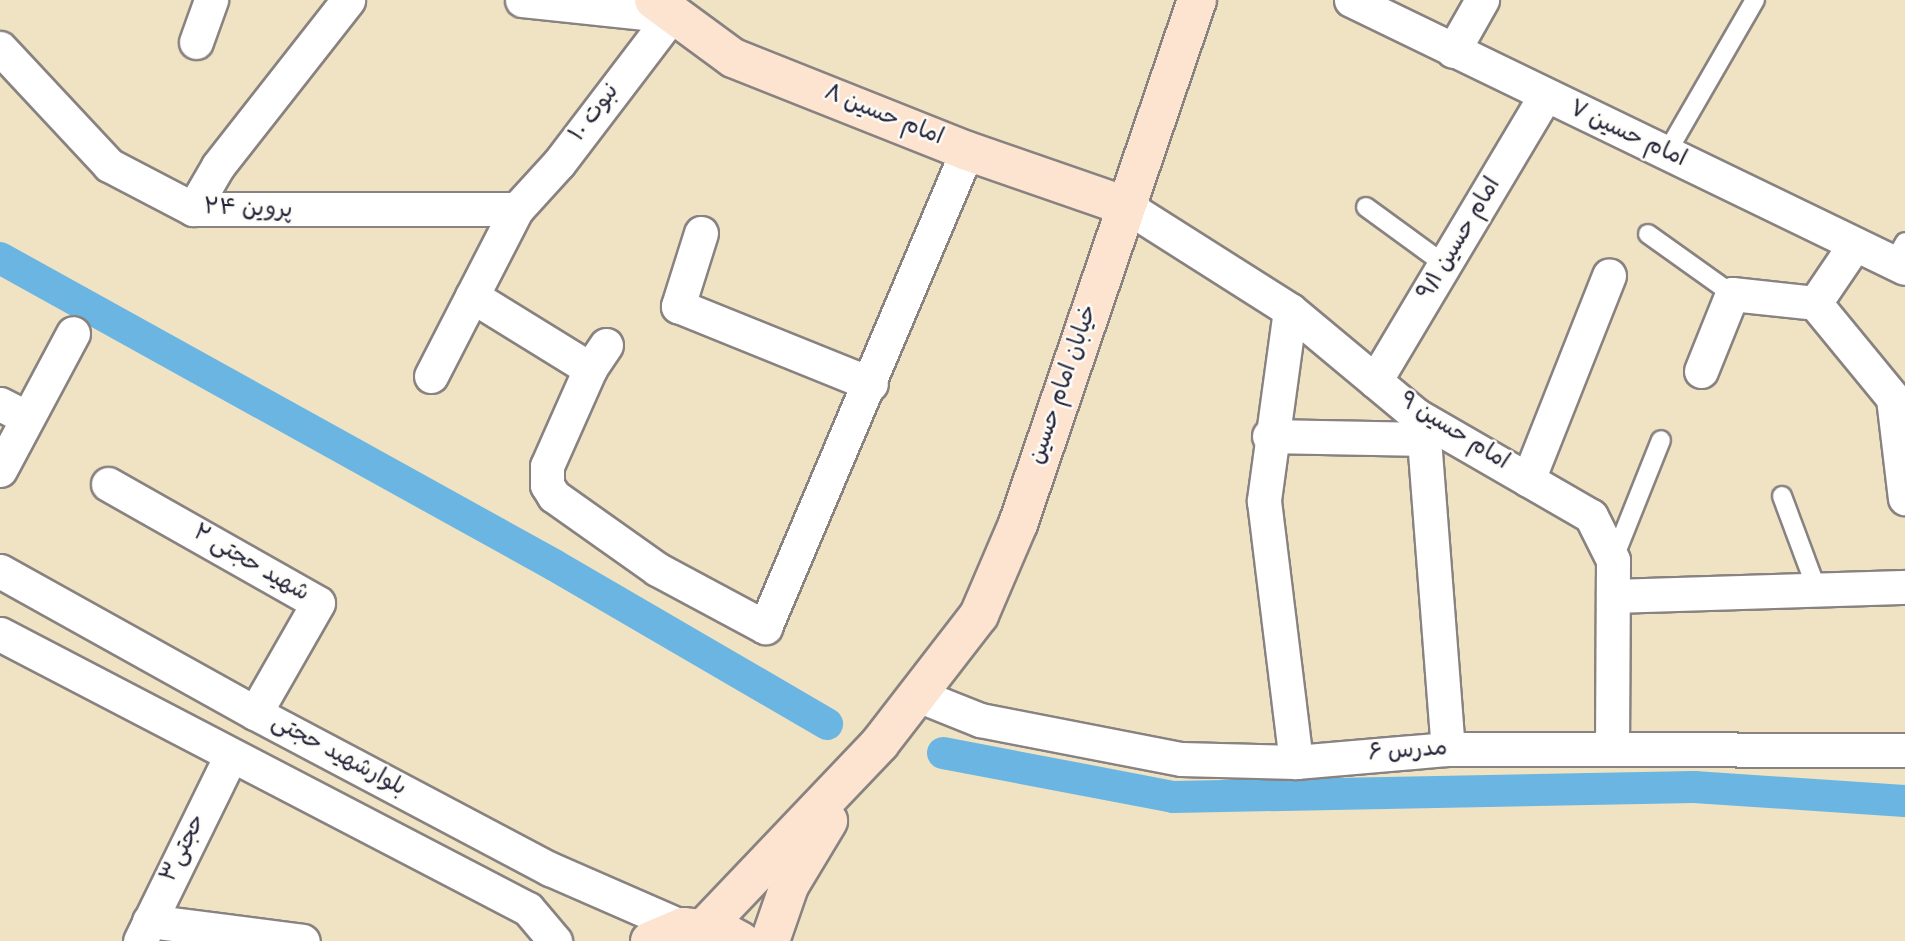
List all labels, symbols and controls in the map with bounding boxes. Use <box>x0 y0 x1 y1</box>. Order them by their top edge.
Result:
street label: نبوت ۱۰ <box>565 80 627 148</box>
street label: امام حسین ۸ <box>819 81 947 153</box>
street label: امام حسین ۷ <box>1564 97 1690 175</box>
street label: امام حسین ۹/۱ <box>1414 174 1508 306</box>
street label: پروین ۲۴ <box>203 196 293 226</box>
street label: خیابان امام حسین <box>1025 302 1105 468</box>
street label: امام حسین ۹ <box>1393 388 1513 478</box>
street label: شهید حجتی ۲ <box>187 521 313 609</box>
street label: بلوارشهید حجتی <box>266 710 410 804</box>
street label: مدرس ۶ <box>1368 736 1448 770</box>
street label: حجتی۳ <box>157 810 213 888</box>

